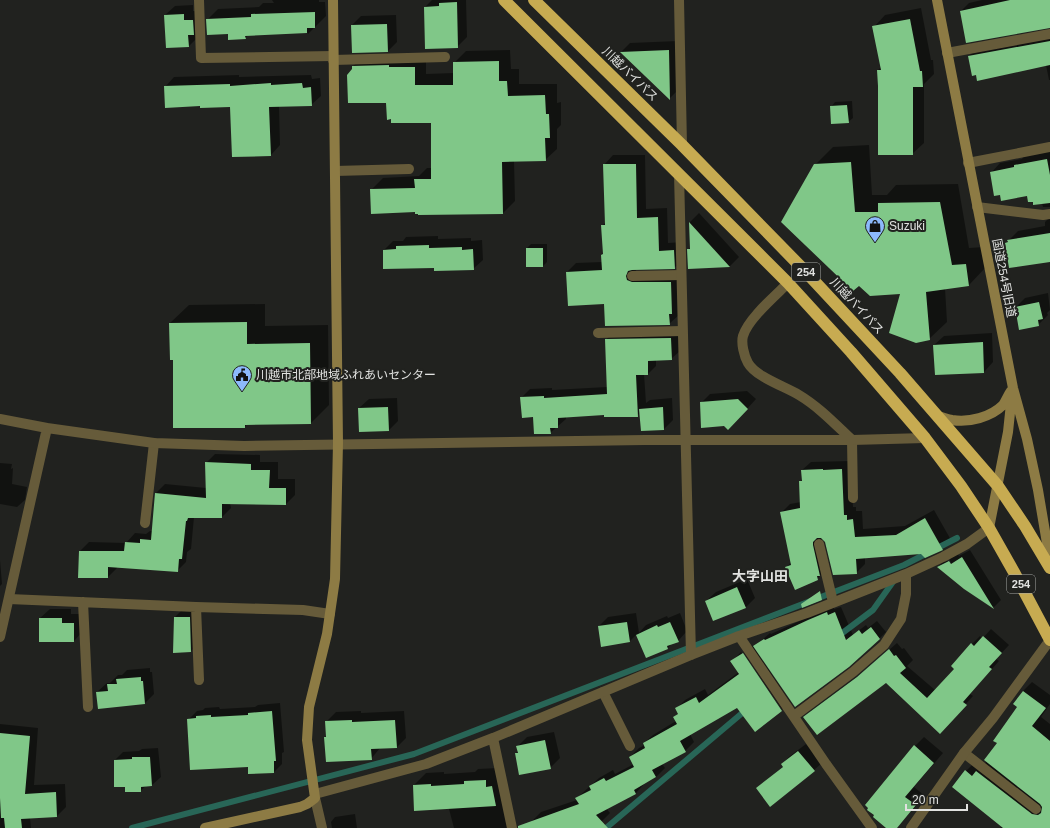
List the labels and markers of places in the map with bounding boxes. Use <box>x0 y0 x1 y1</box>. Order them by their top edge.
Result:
shop icon: Suzuki <box>864 215 886 243</box>
place label: Suzuki <box>889 219 925 233</box>
public building icon: 川越市北部地域ふれあいセンター <box>231 364 253 392</box>
place label: 川越市北部地域ふれあいセンター <box>256 368 436 382</box>

